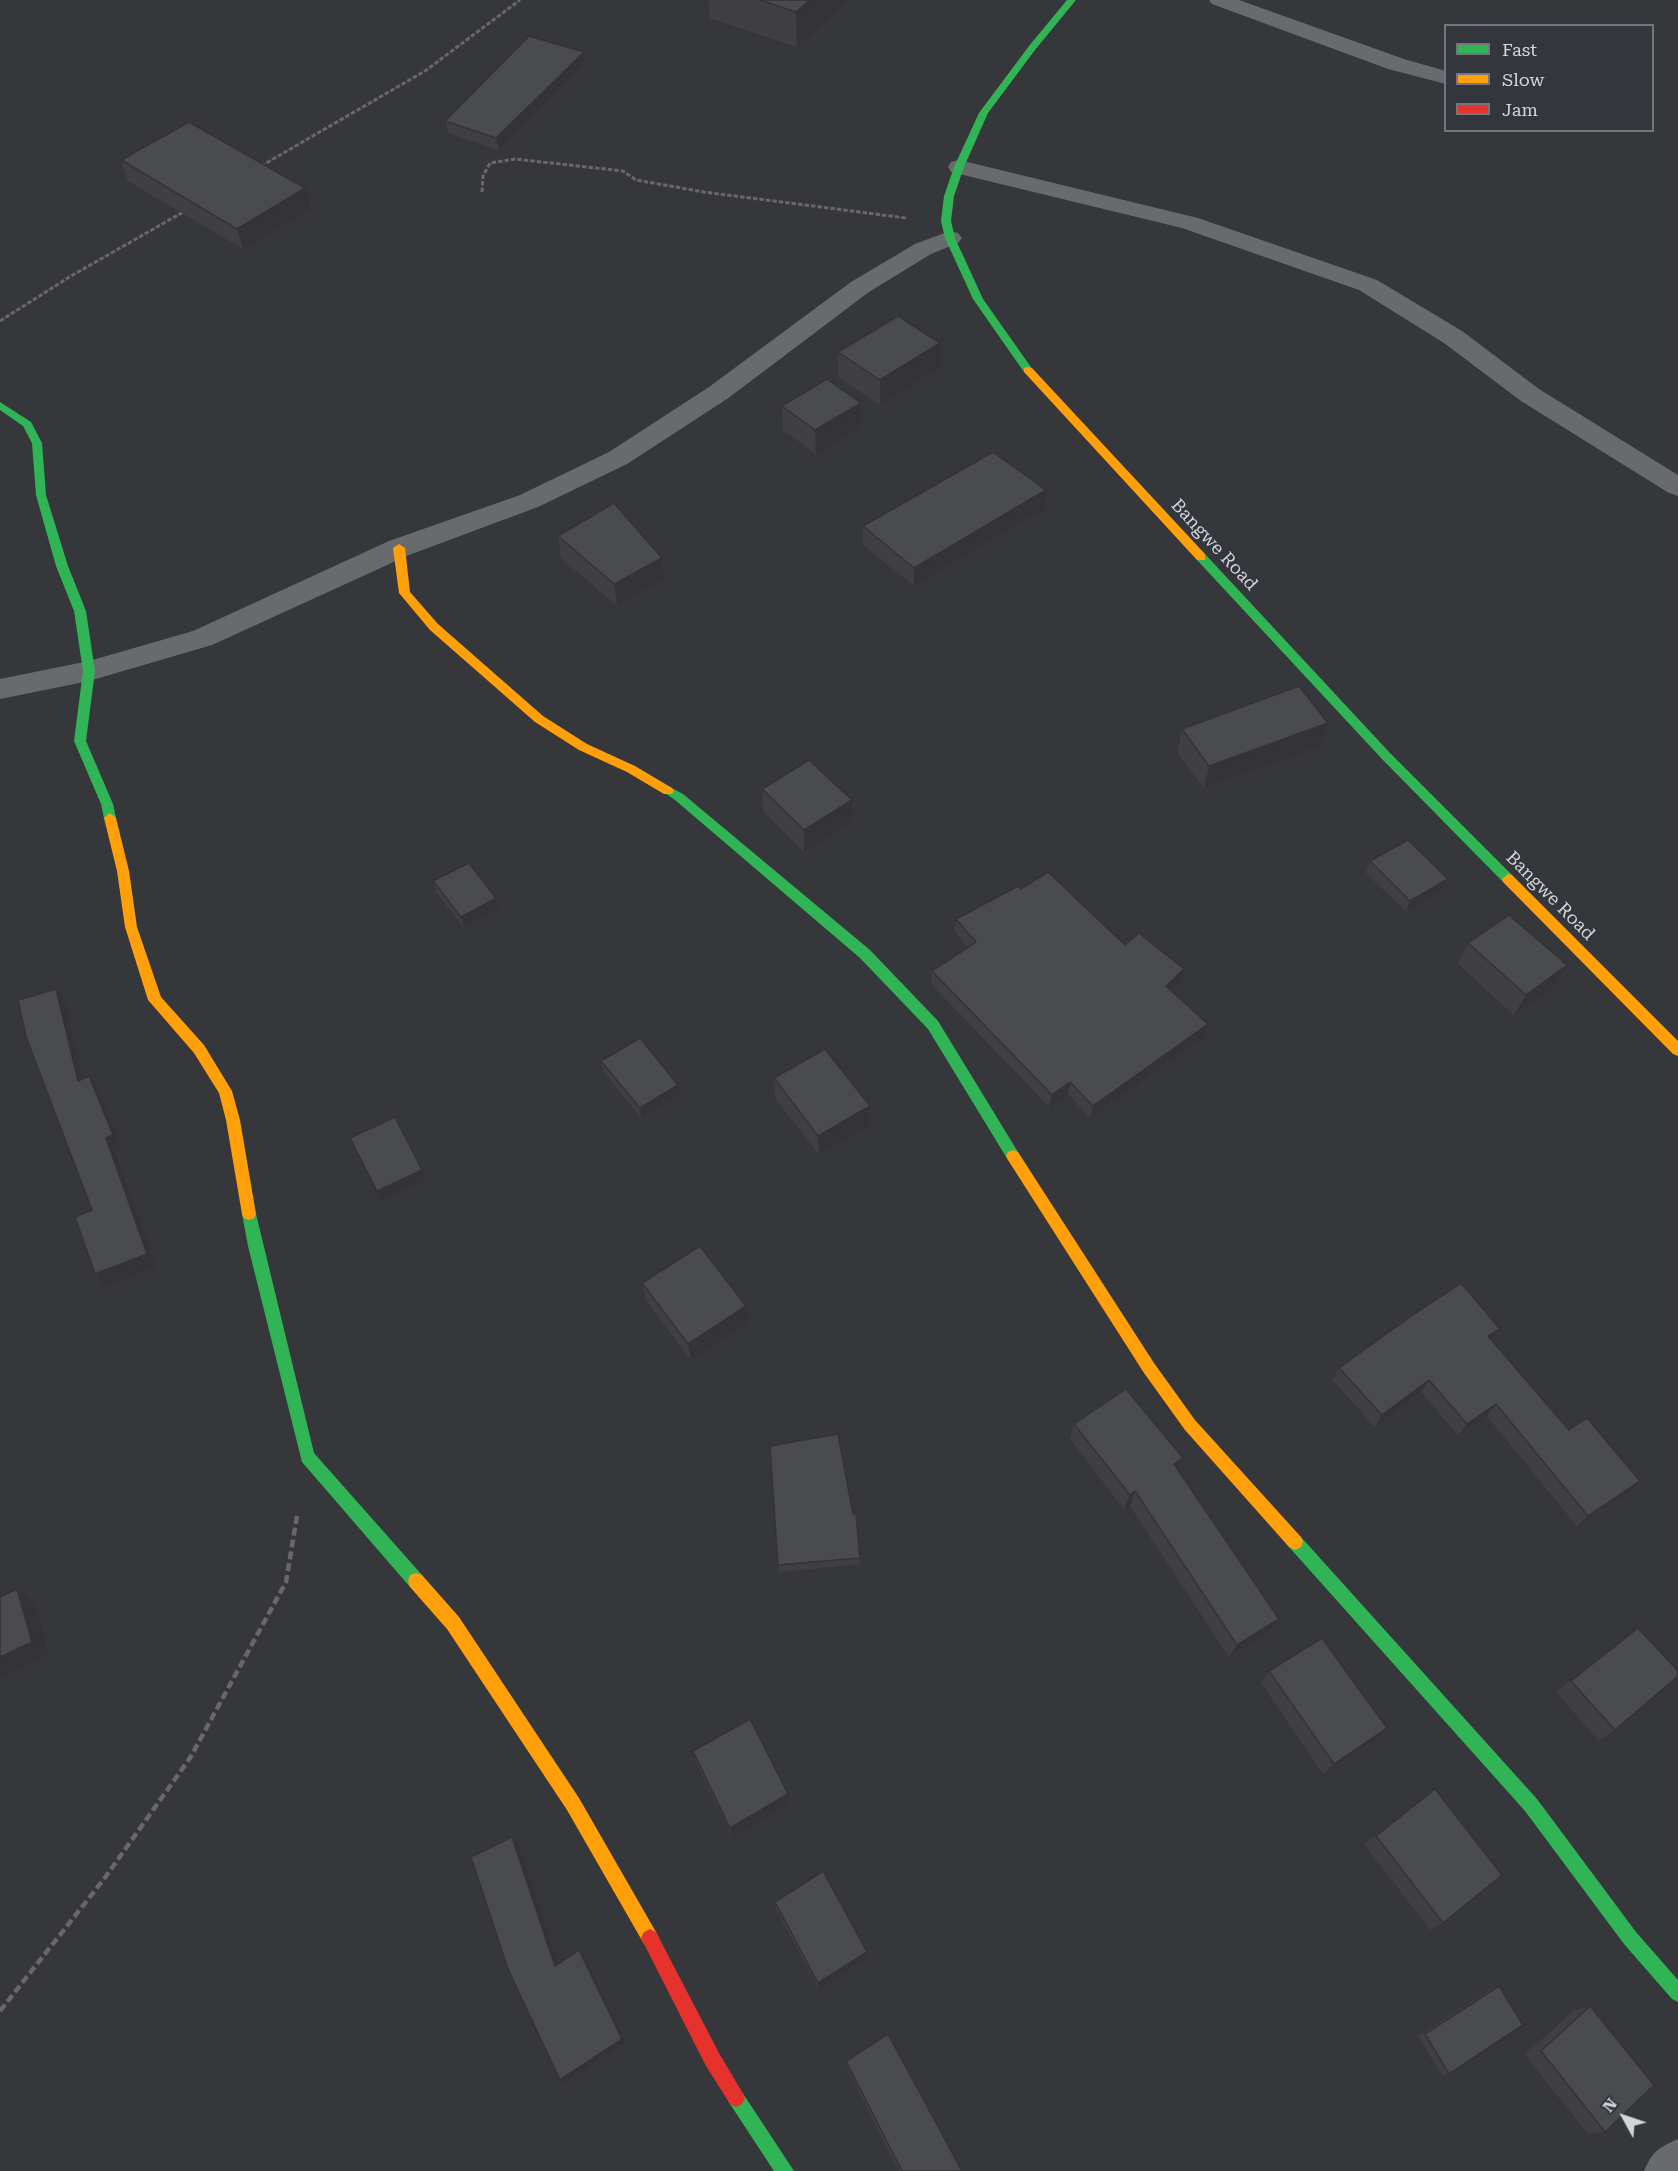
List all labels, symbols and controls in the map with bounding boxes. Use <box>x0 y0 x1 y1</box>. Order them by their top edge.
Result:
legend <box>1444 24 1654 132</box>
text: Fast <box>1502 39 1537 60</box>
text: Slow <box>1502 69 1544 90</box>
text: Jam <box>1502 99 1538 120</box>
street label: Bangwe Road <box>1166 495 1262 595</box>
street label: Bangwe Road <box>1501 847 1599 945</box>
north arrow <box>1594 2087 1654 2147</box>
text: N <box>1599 2094 1621 2116</box>

